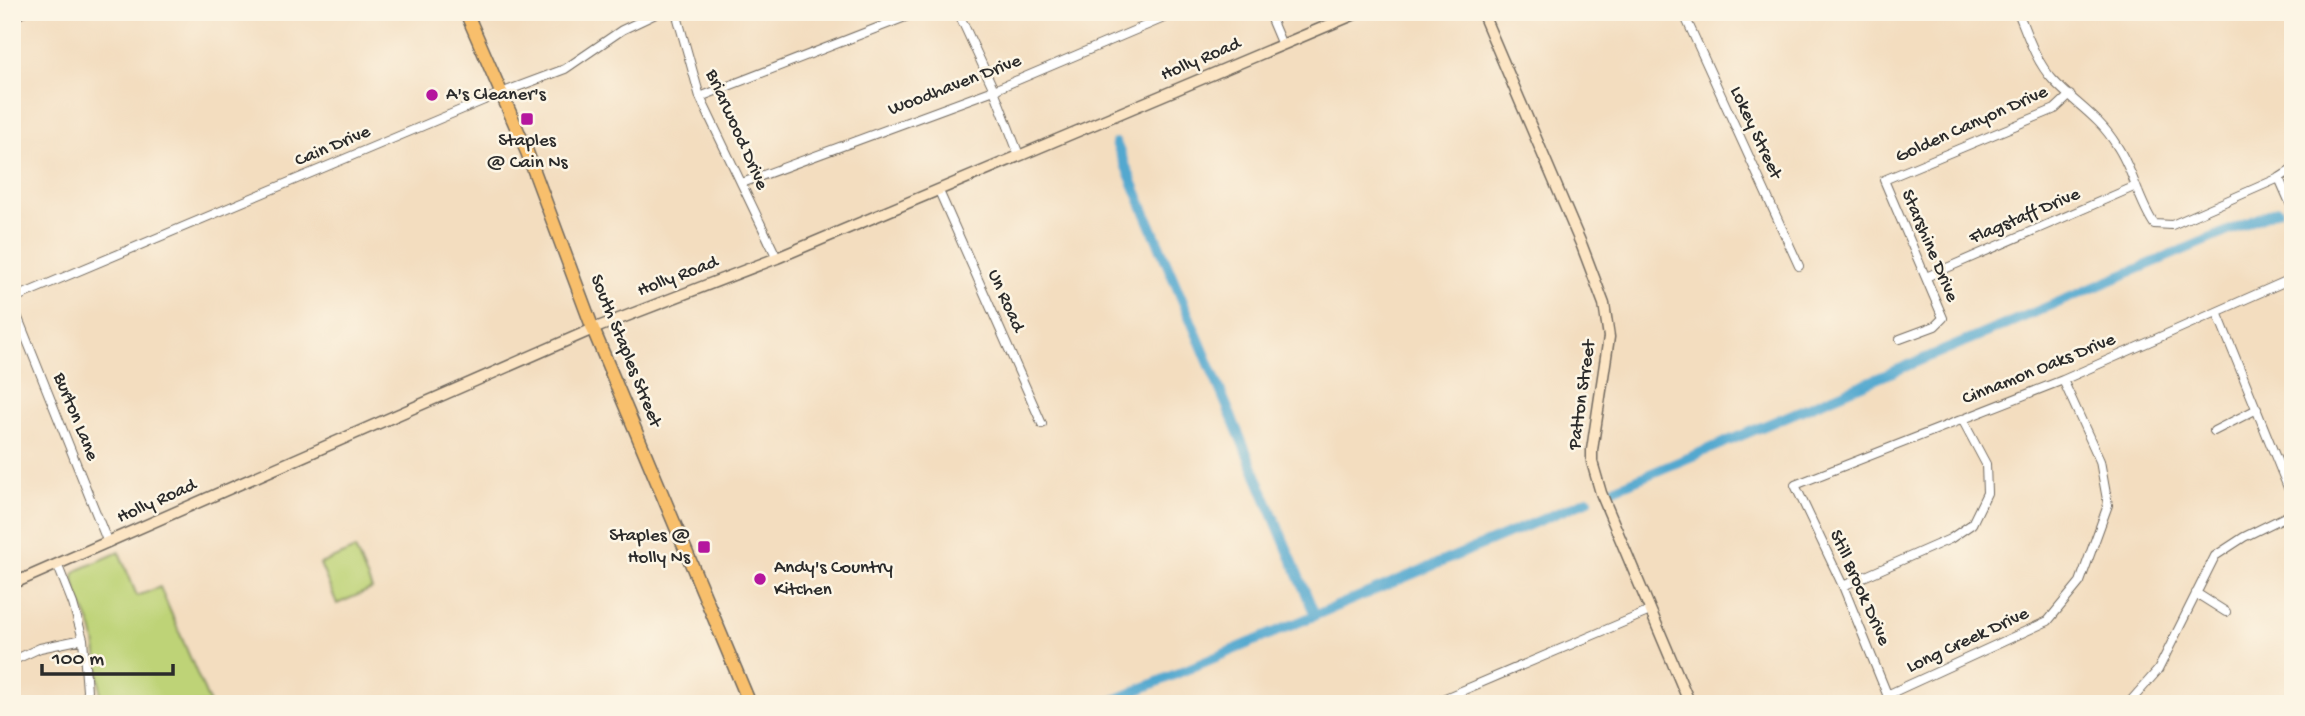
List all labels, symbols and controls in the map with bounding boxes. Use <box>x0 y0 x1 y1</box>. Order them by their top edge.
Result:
street label: Holly Road <box>1158 32 1246 87</box>
street label: Woodhaven Drive <box>885 50 1025 122</box>
street label: Briarwood Drive <box>699 65 773 194</box>
street label: Golden Canyon Drive <box>1892 81 2052 169</box>
street label: Lokey Street <box>1724 83 1787 185</box>
place label: A's Cleaner's <box>446 84 547 107</box>
marker: A's Cleaner's <box>424 87 440 103</box>
marker: Staples @ Cain Ns <box>519 111 535 127</box>
street label: Cain Drive <box>292 121 374 173</box>
place label: Staples @ Cain Ns <box>486 130 569 175</box>
street label: Flagstaff Drive <box>1965 183 2084 251</box>
street label: Starshine Drive <box>1895 186 1963 306</box>
street label: Holly Road <box>634 250 723 303</box>
street label: Un Road <box>981 266 1030 338</box>
street label: South Staples Street <box>584 271 667 433</box>
street label: Cinnamon Oaks Drive <box>1959 329 2119 411</box>
street label: Patton Street <box>1564 336 1602 452</box>
street label: Burton Lane <box>47 369 103 465</box>
street label: Holly Road <box>114 474 202 530</box>
place label: Staples @ Holly Ns <box>609 525 691 570</box>
street label: Still Brook Drive <box>1823 527 1895 650</box>
marker: Staples @ Holly Ns <box>696 539 712 555</box>
place label: Andy's Country Kitchen <box>774 557 894 602</box>
marker: Andy's Country Kitchen <box>752 571 768 587</box>
street label: Long Creek Drive <box>1903 603 2033 679</box>
scale bar <box>42 632 173 676</box>
text: 100 m <box>51 648 104 673</box>

